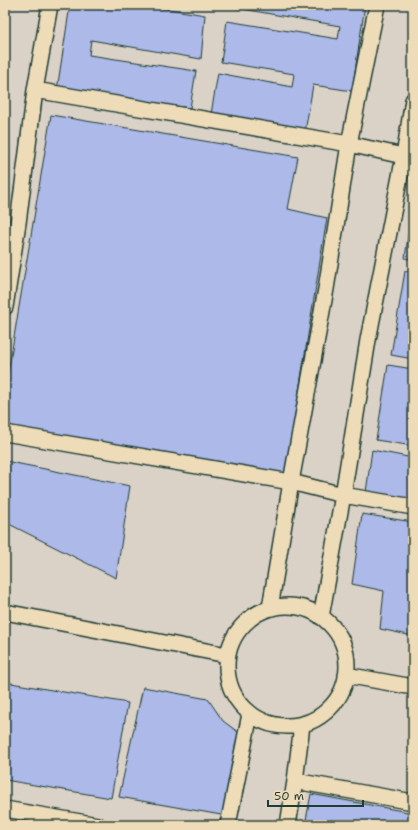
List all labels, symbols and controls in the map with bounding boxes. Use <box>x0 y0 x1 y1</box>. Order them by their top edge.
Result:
scale bar <box>268 782 363 808</box>
text: 50 m <box>274 788 304 804</box>

